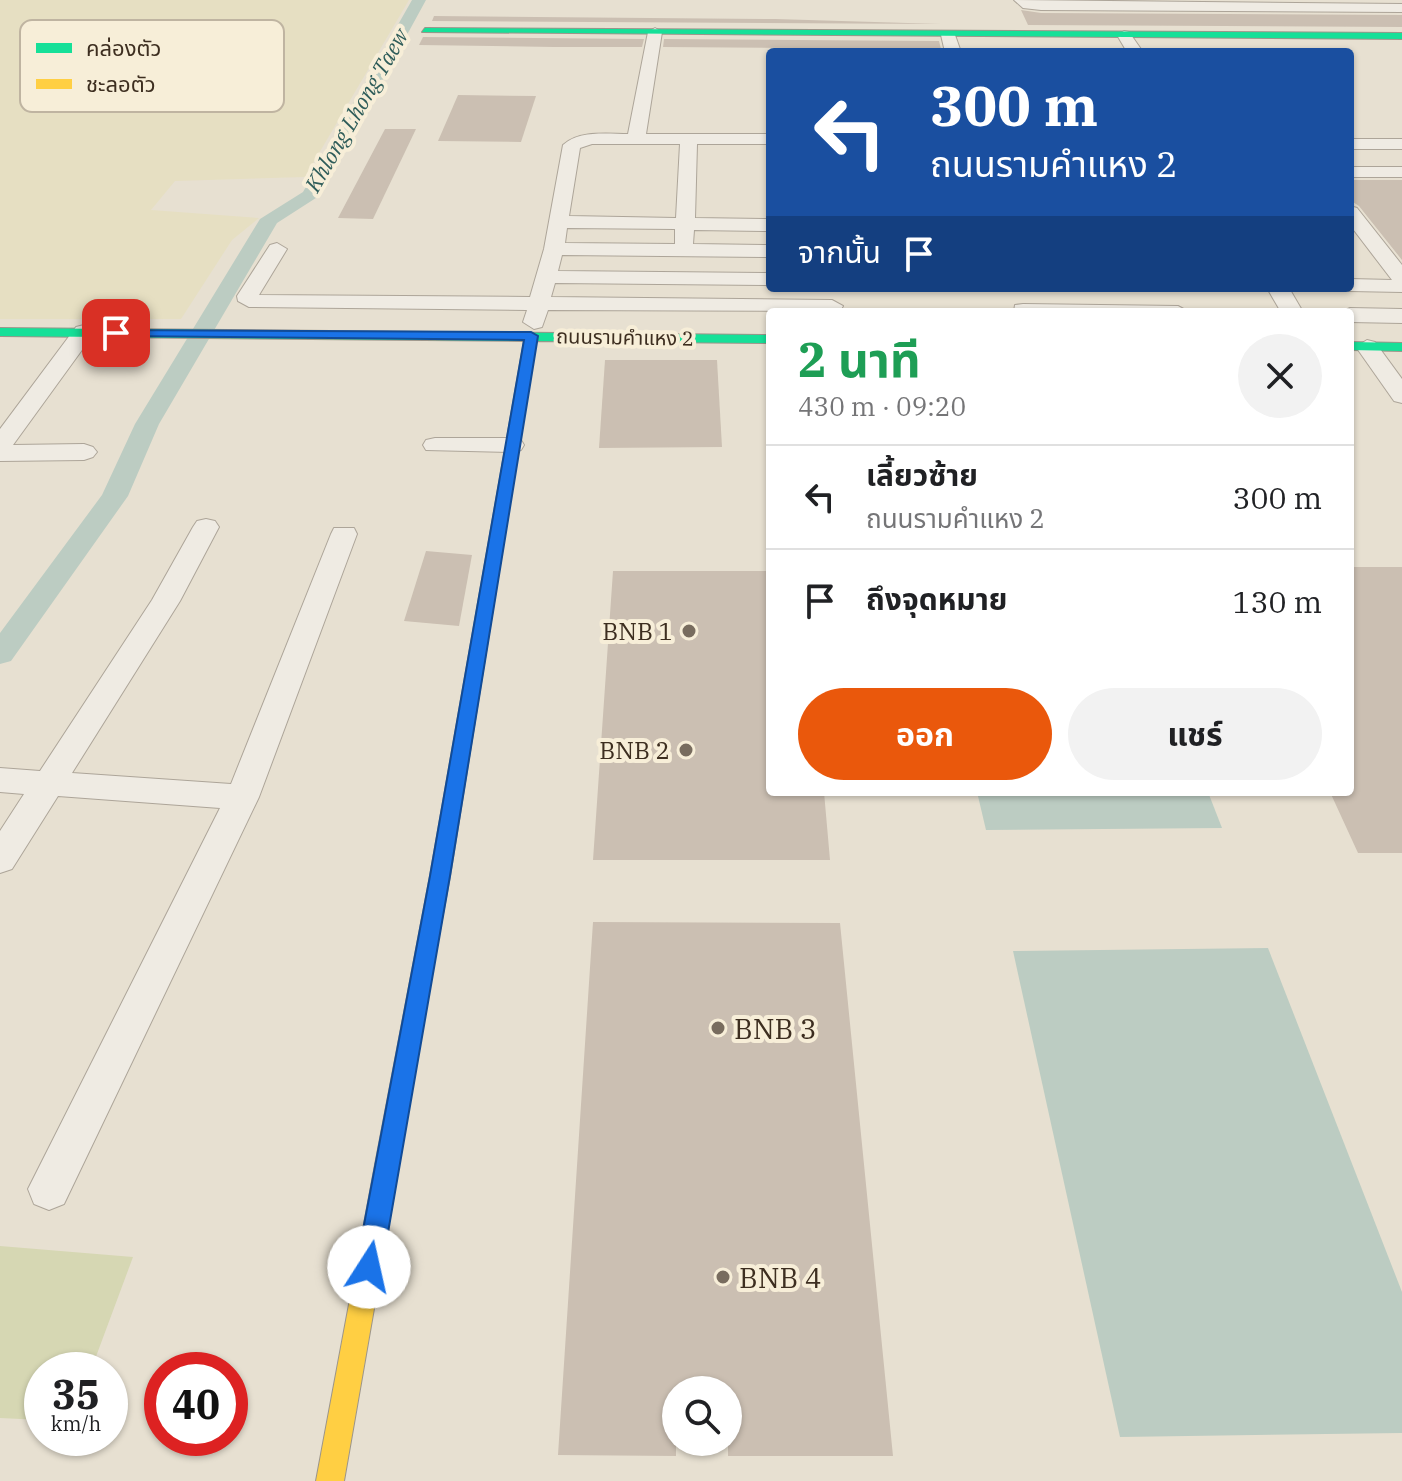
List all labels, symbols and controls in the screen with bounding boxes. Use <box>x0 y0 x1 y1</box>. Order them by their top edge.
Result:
legend <box>20 20 284 112</box>
water label: Khlong Lhong Taew <box>297 22 415 198</box>
text: คล่องตัว <box>86 33 161 62</box>
text: ชะลอตัว <box>86 69 156 98</box>
text: 300 m <box>930 69 1098 141</box>
icon: left <box>798 80 902 184</box>
text: ถนนรามคำแหง 2 <box>930 140 1178 187</box>
text: จากนั้น <box>798 232 881 271</box>
icon: arrive <box>897 232 941 276</box>
pin <box>82 299 150 367</box>
icon: arrive <box>94 311 138 355</box>
street label: ถนนรามคำแหง 2 <box>556 322 694 352</box>
text: 2 นาที <box>798 328 921 390</box>
button: close <box>1238 334 1322 418</box>
text: 430 m · 09:20 <box>798 389 966 423</box>
text: เลี้ยวซ้าย <box>866 455 978 494</box>
icon: left <box>798 475 842 519</box>
text: 300 m <box>1232 478 1322 517</box>
text: ถนนรามคำแหง 2 <box>866 501 1045 535</box>
icon: arrive <box>798 579 842 623</box>
text: ถึงจุดหมาย <box>866 579 1007 618</box>
text: 130 m <box>1232 582 1322 621</box>
place label: BNB 1 <box>602 615 673 647</box>
marker: BNB 1 <box>680 622 698 640</box>
button: ออก <box>798 688 1052 780</box>
button: แชร์ <box>1068 688 1322 780</box>
place label: BNB 2 <box>599 734 670 766</box>
marker: BNB 2 <box>677 741 695 759</box>
place label: BNB 3 <box>734 1010 817 1047</box>
marker: BNB 3 <box>709 1019 727 1037</box>
position arrow <box>327 1225 411 1309</box>
place label: BNB 4 <box>739 1259 822 1296</box>
marker: BNB 4 <box>714 1268 732 1286</box>
speed limit sign: 40 <box>144 1352 248 1456</box>
text: 35 <box>52 1368 100 1420</box>
map controls <box>662 1376 742 1456</box>
button: search <box>662 1376 742 1456</box>
text: km/h <box>51 1410 101 1437</box>

